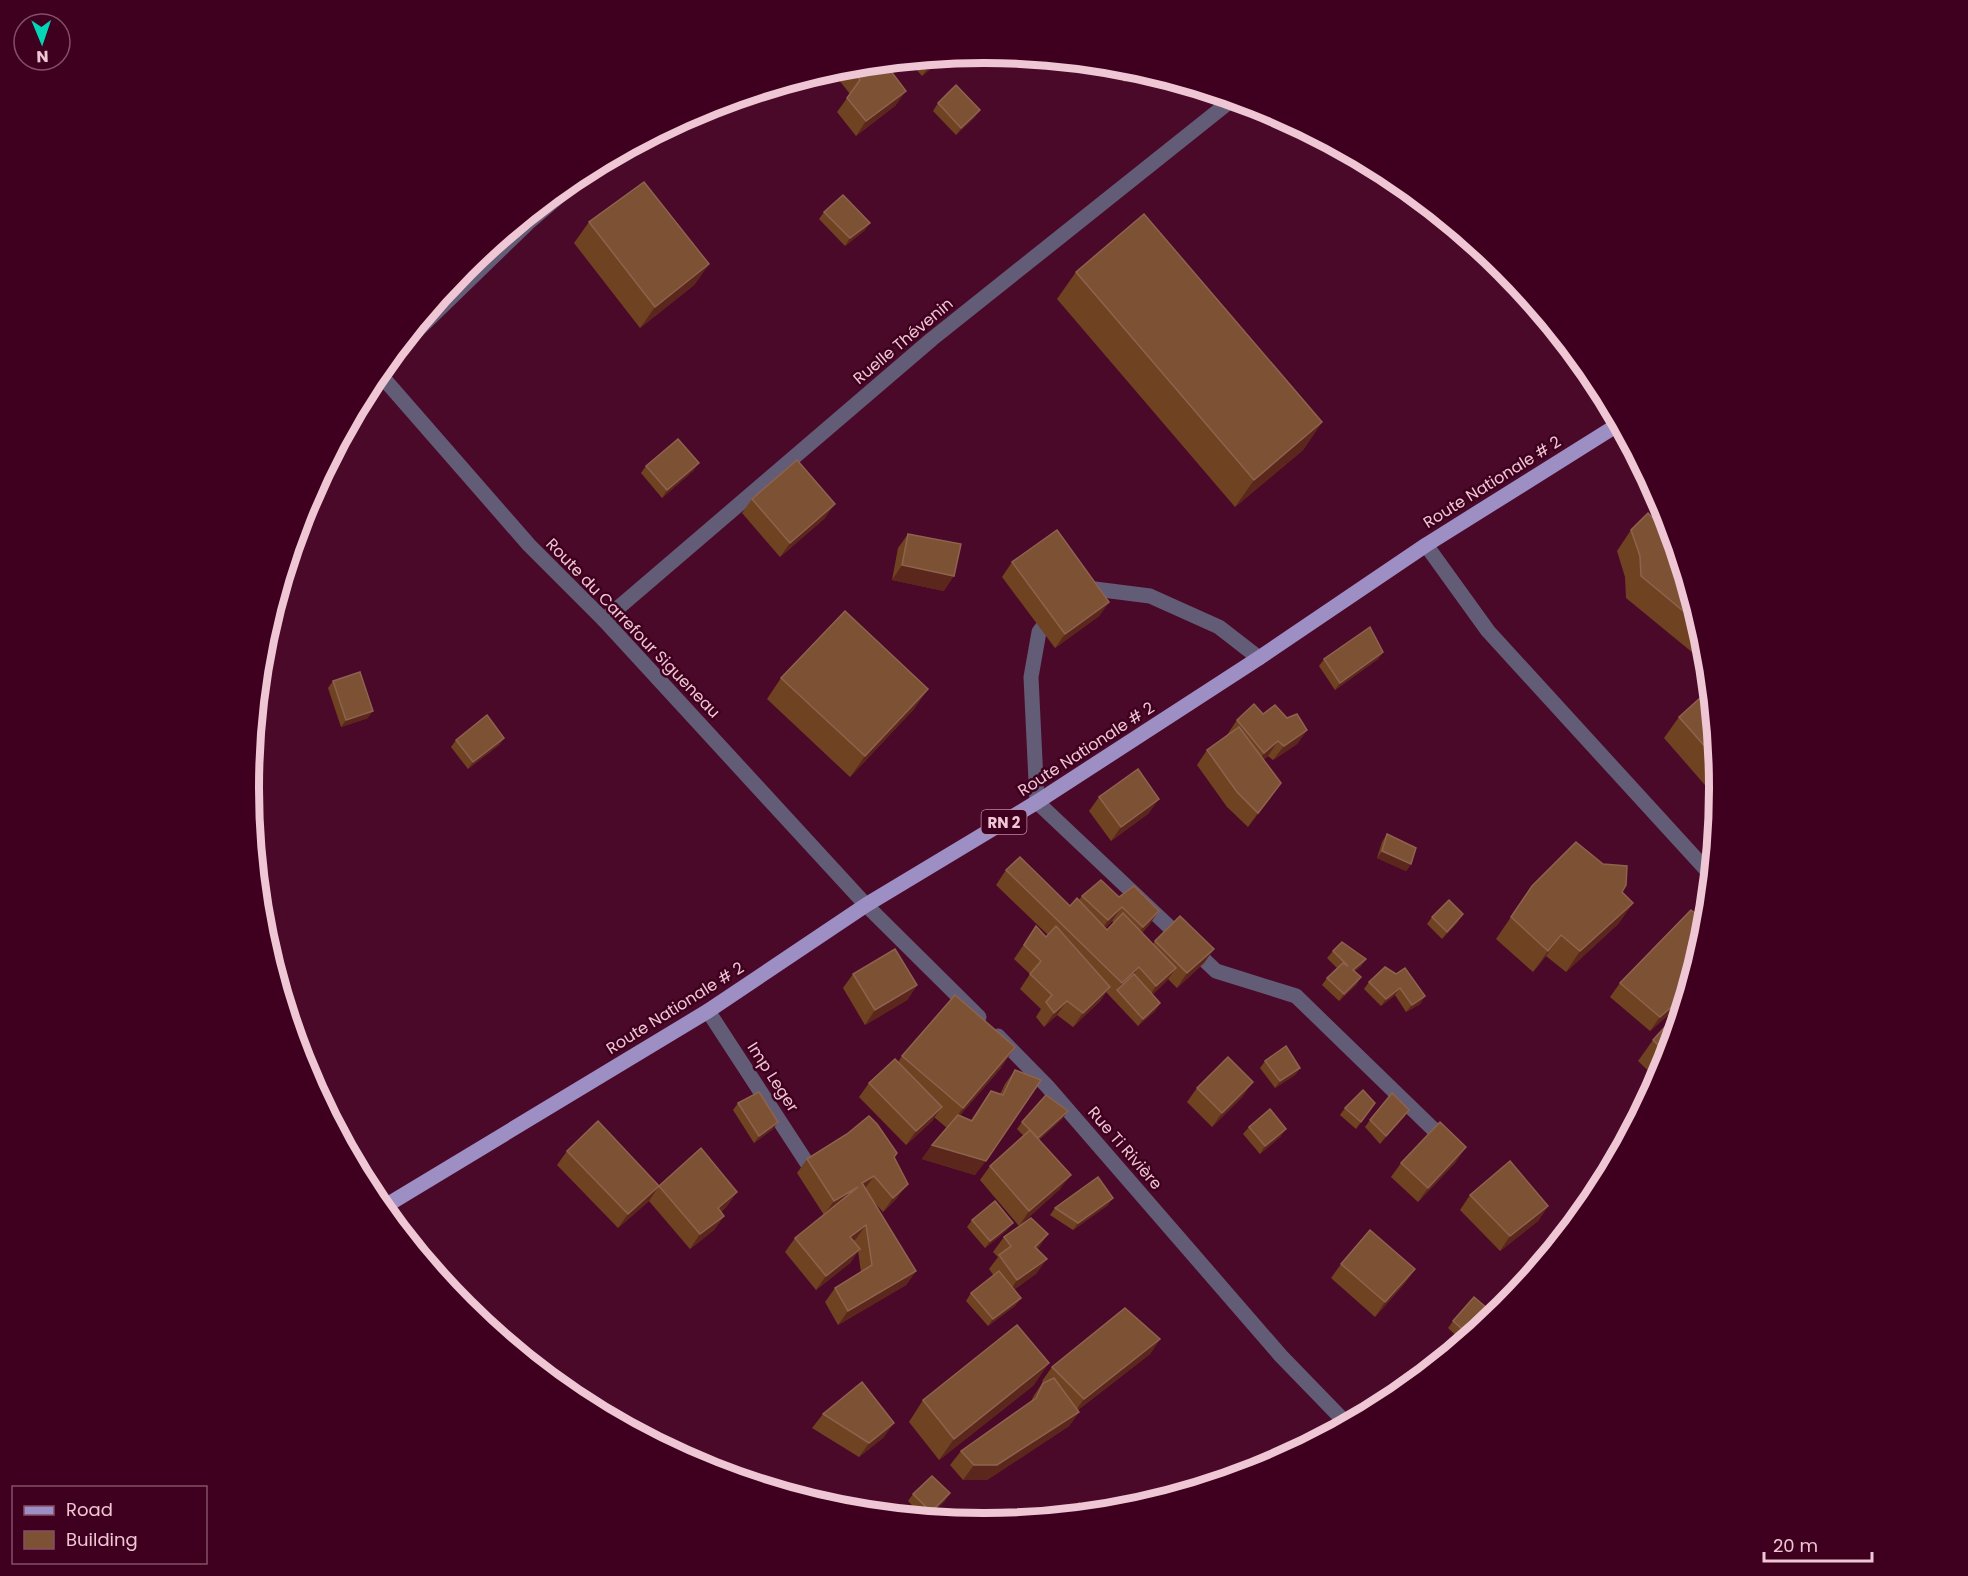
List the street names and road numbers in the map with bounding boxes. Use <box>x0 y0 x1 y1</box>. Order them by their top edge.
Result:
street label: Ruelle Thévenin <box>848 292 958 390</box>
street label: Route Nationale # 2 <box>1419 430 1565 534</box>
street label: Route du Carrefour Sigueneau <box>541 533 725 723</box>
street label: Route Nationale # 2 <box>1013 696 1159 802</box>
road number: RN 2 <box>982 810 1026 834</box>
street label: Route Nationale # 2 <box>602 956 748 1060</box>
street label: Imp Leger <box>742 1038 804 1116</box>
street label: Rue Ti Rivière <box>1082 1101 1168 1195</box>

